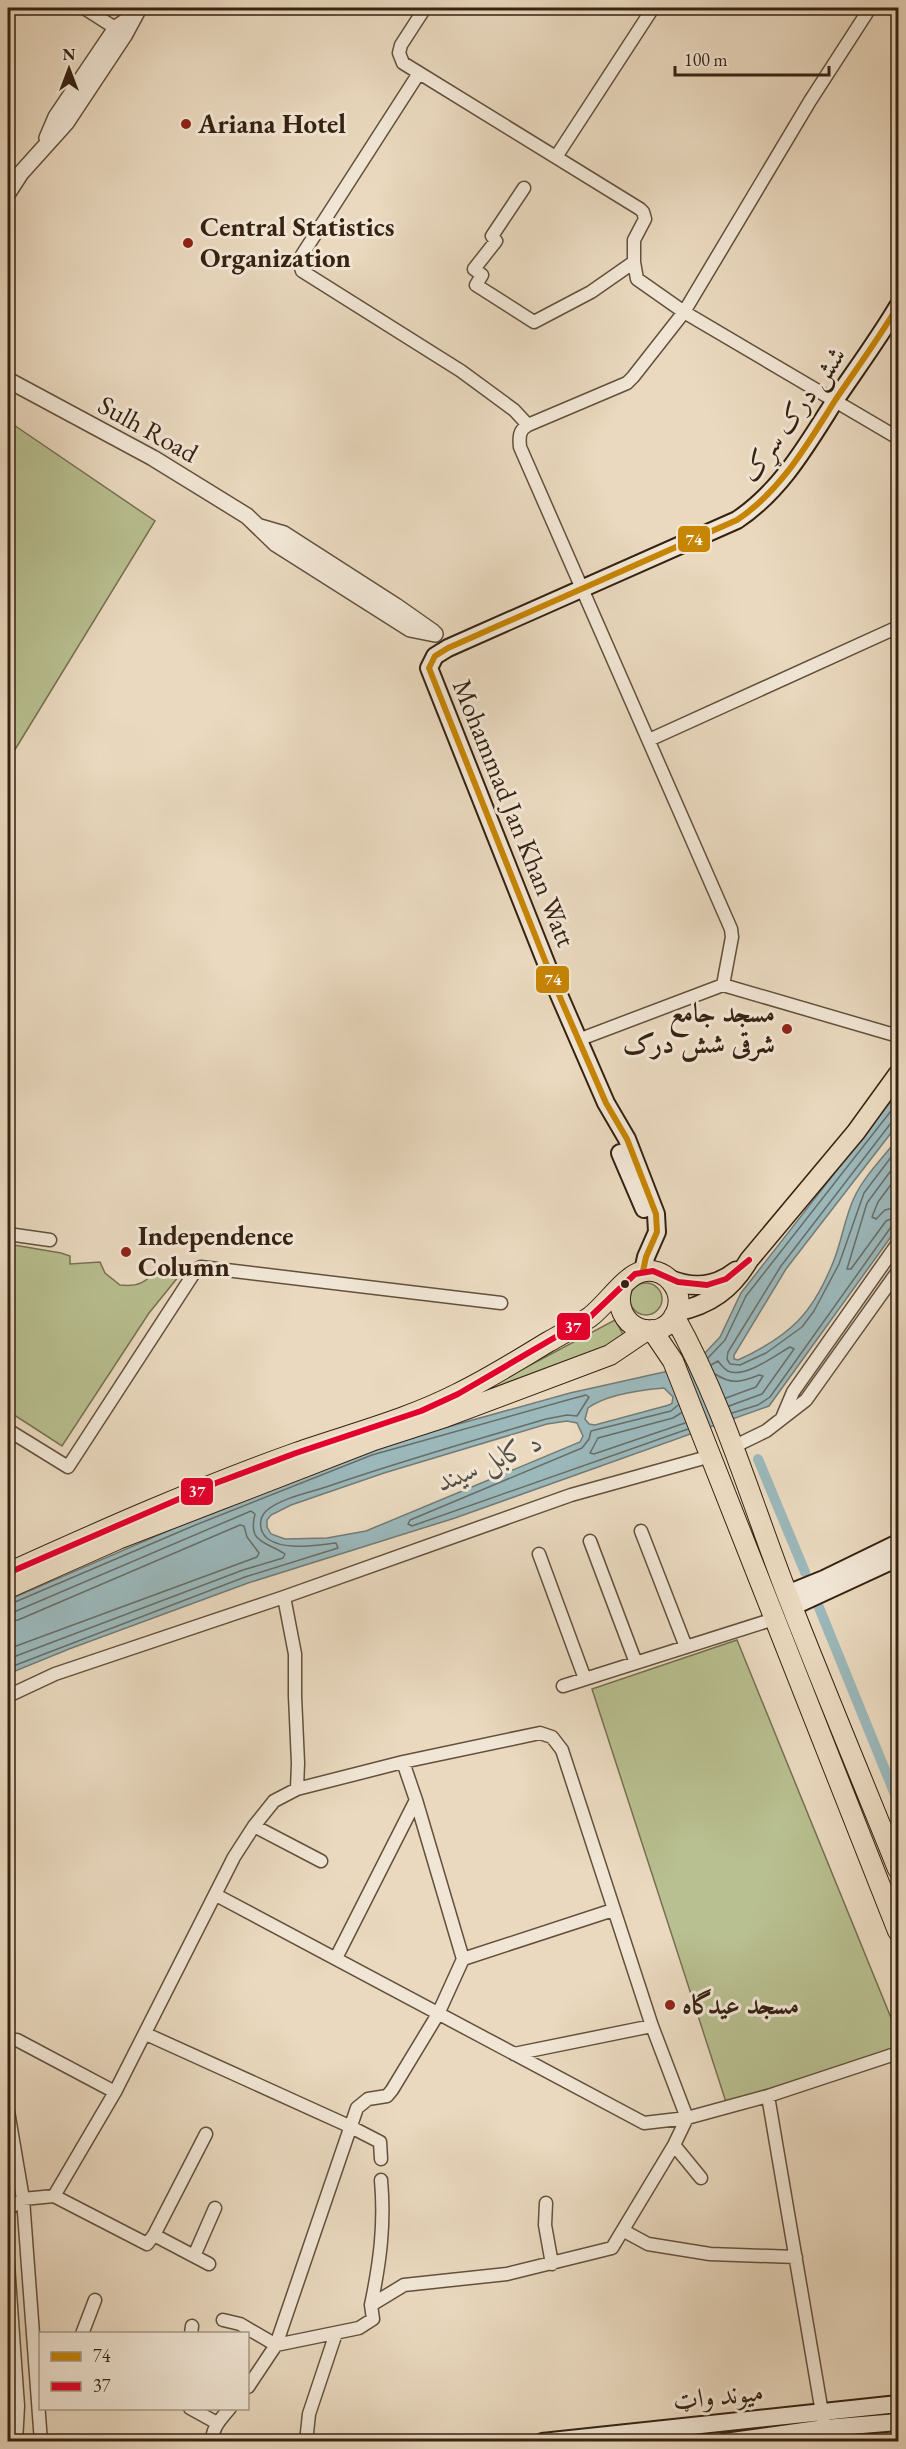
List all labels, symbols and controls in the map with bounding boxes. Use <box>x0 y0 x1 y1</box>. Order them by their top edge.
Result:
north arrow <box>39 39 99 99</box>
scale bar <box>675 39 830 77</box>
text: N <box>63 44 76 65</box>
text: 100 m <box>684 48 728 71</box>
place label: Ariana Hotel <box>197 106 346 141</box>
marker: Ariana Hotel <box>179 117 193 131</box>
place label: Central Statistics Organization <box>200 209 394 275</box>
marker: Central Statistics Organization <box>181 236 195 250</box>
street label: شش درک سړک <box>732 339 857 491</box>
street label: Sulh Road <box>92 387 205 470</box>
line badge: 74 <box>677 525 711 553</box>
text: 74 <box>686 529 703 550</box>
street label: Mohammad Jan Khan Watt <box>445 674 584 952</box>
line badge: 74 <box>535 965 570 994</box>
text: 74 <box>545 969 562 990</box>
place label: مسجد جامع شرقی شش درک <box>623 995 775 1062</box>
marker: مسجد جامع شرقی شش درک <box>780 1022 794 1036</box>
place label: Independence Column <box>138 1218 294 1284</box>
marker: Independence Column <box>119 1245 133 1259</box>
unlabelled marker <box>619 1278 631 1290</box>
line badge: 37 <box>556 1312 591 1341</box>
text: 37 <box>565 1317 582 1338</box>
water label: د کابل سيند <box>431 1423 548 1501</box>
line badge: 37 <box>180 1477 214 1506</box>
text: 37 <box>189 1481 206 1502</box>
place label: مسجد عیدگاه <box>682 1987 799 2022</box>
marker: مسجد عیدگاه <box>663 1998 677 2012</box>
legend <box>39 2332 249 2410</box>
text: 74 <box>93 2344 111 2367</box>
street label: میوند واټ <box>671 2373 765 2418</box>
text: 37 <box>93 2374 111 2397</box>

